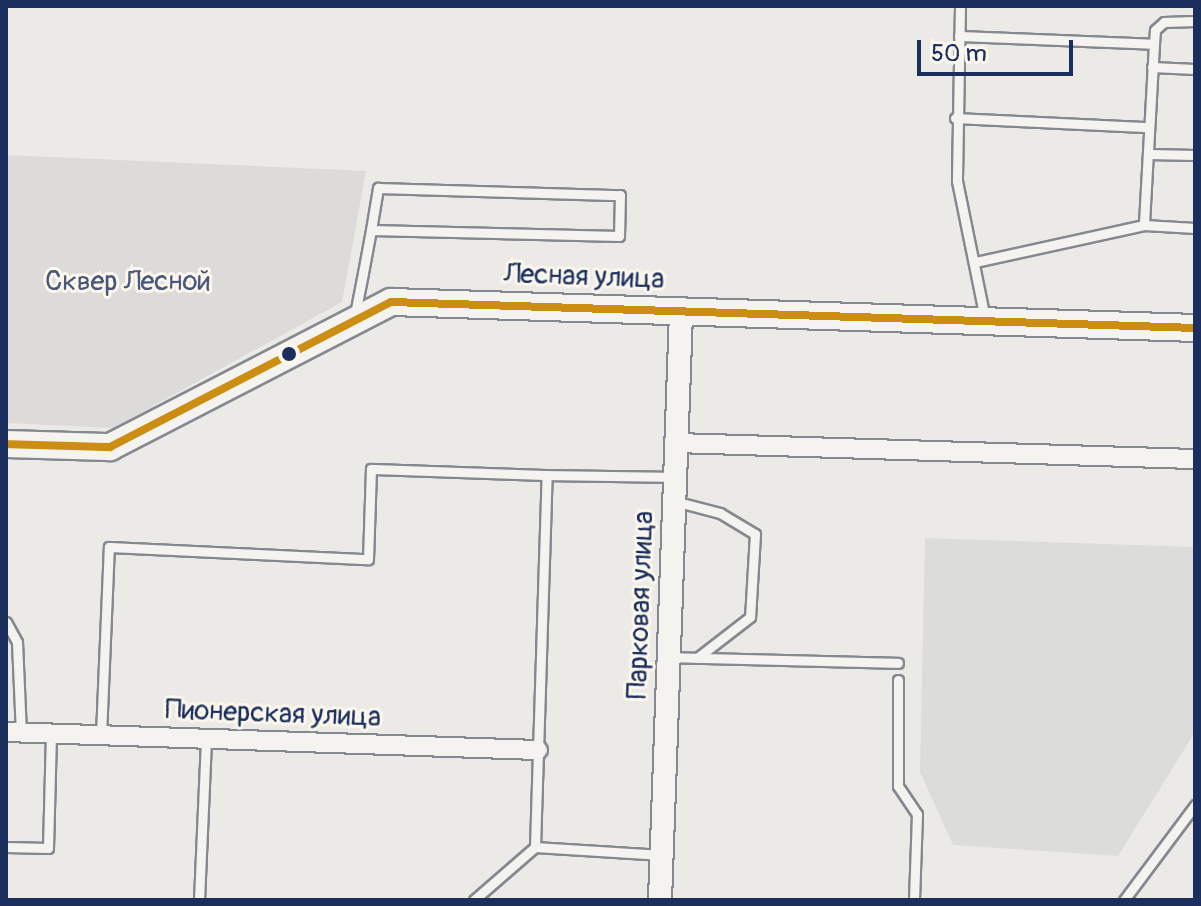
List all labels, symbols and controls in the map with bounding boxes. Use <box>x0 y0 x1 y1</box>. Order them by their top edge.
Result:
scale bar <box>921 24 1077 74</box>
text: 50 m <box>931 39 987 68</box>
street label: Лесная улица <box>503 257 665 297</box>
park label: Сквер Лесной <box>45 265 211 299</box>
unlabelled marker <box>281 346 297 362</box>
street label: Парковая улица <box>621 510 661 700</box>
street label: Пионерская улица <box>165 693 381 735</box>

